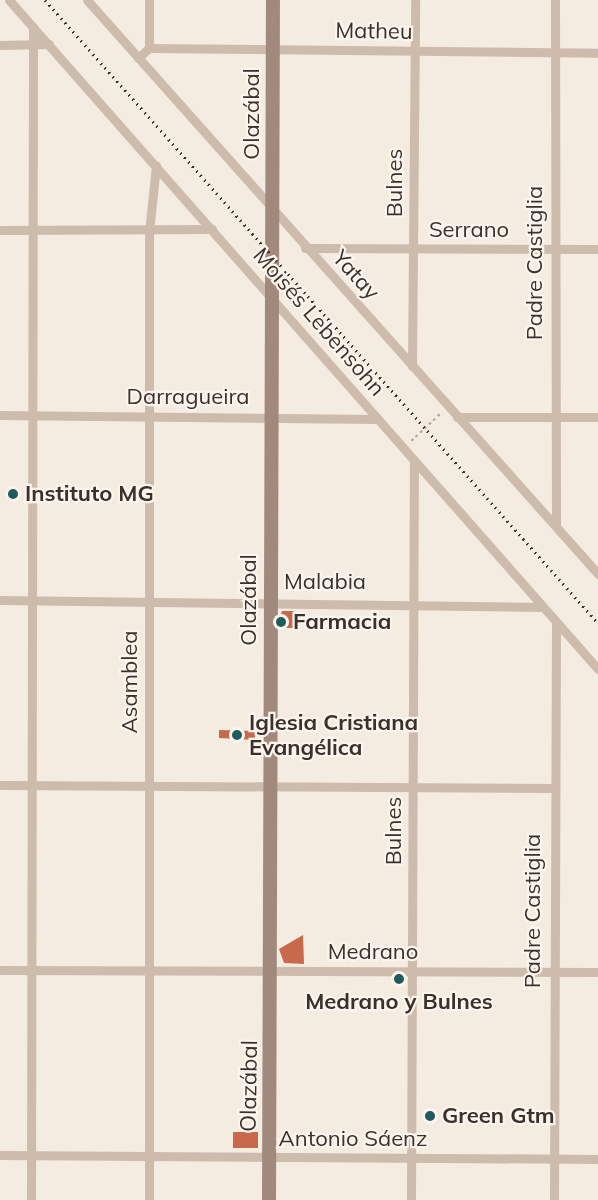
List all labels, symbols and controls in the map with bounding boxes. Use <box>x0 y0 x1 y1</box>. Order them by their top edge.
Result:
street label: Matheu <box>335 17 413 45</box>
street label: Olazábal <box>239 68 265 160</box>
street label: Bulnes <box>382 149 408 217</box>
street label: Padre Castiglia <box>522 186 548 340</box>
street label: Serrano <box>429 217 509 243</box>
street label: Moisés Lebensohn <box>248 243 390 401</box>
street label: Yatay <box>327 245 385 305</box>
street label: Darragueira <box>127 384 249 410</box>
place label: Instituto MG <box>25 481 154 507</box>
marker: Instituto MG <box>6 487 20 501</box>
street label: Olazábal <box>236 554 262 646</box>
street label: Malabia <box>284 569 366 595</box>
place label: Farmacia <box>293 609 391 635</box>
marker: Farmacia <box>274 615 288 629</box>
street label: Asamblea <box>117 630 143 734</box>
place label: Iglesia Cristiana Evangélica <box>249 709 418 760</box>
marker: Iglesia Cristiana Evangélica <box>230 728 244 742</box>
street label: Bulnes <box>381 797 407 865</box>
street label: Padre Castiglia <box>520 834 546 988</box>
street label: Medrano <box>328 939 418 965</box>
marker: Medrano y Bulnes <box>392 972 406 986</box>
place label: Medrano y Bulnes <box>305 989 493 1015</box>
street label: Olazábal <box>235 1040 263 1132</box>
place label: Green Gtm <box>442 1103 555 1129</box>
marker: Green Gtm <box>423 1109 437 1123</box>
street label: Antonio Sáenz <box>279 1126 427 1152</box>

